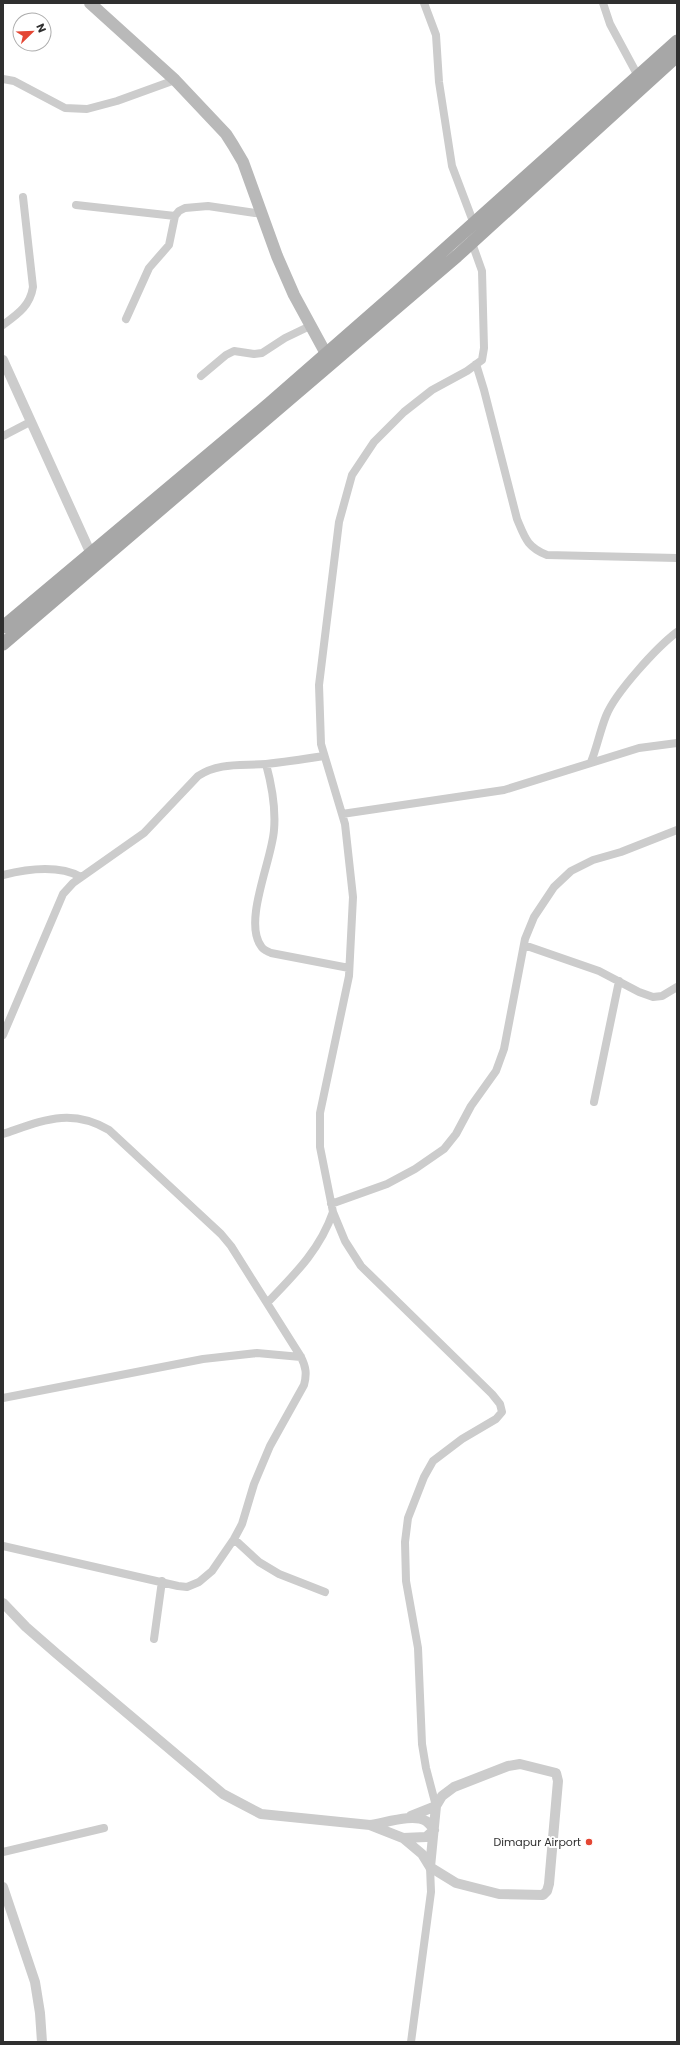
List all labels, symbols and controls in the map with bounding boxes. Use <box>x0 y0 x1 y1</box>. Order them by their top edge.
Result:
north arrow <box>12 12 52 52</box>
text: N <box>32 21 50 35</box>
place label: Dimapur Airport <box>493 1834 581 1850</box>
marker: Dimapur Airport <box>584 1837 594 1847</box>

